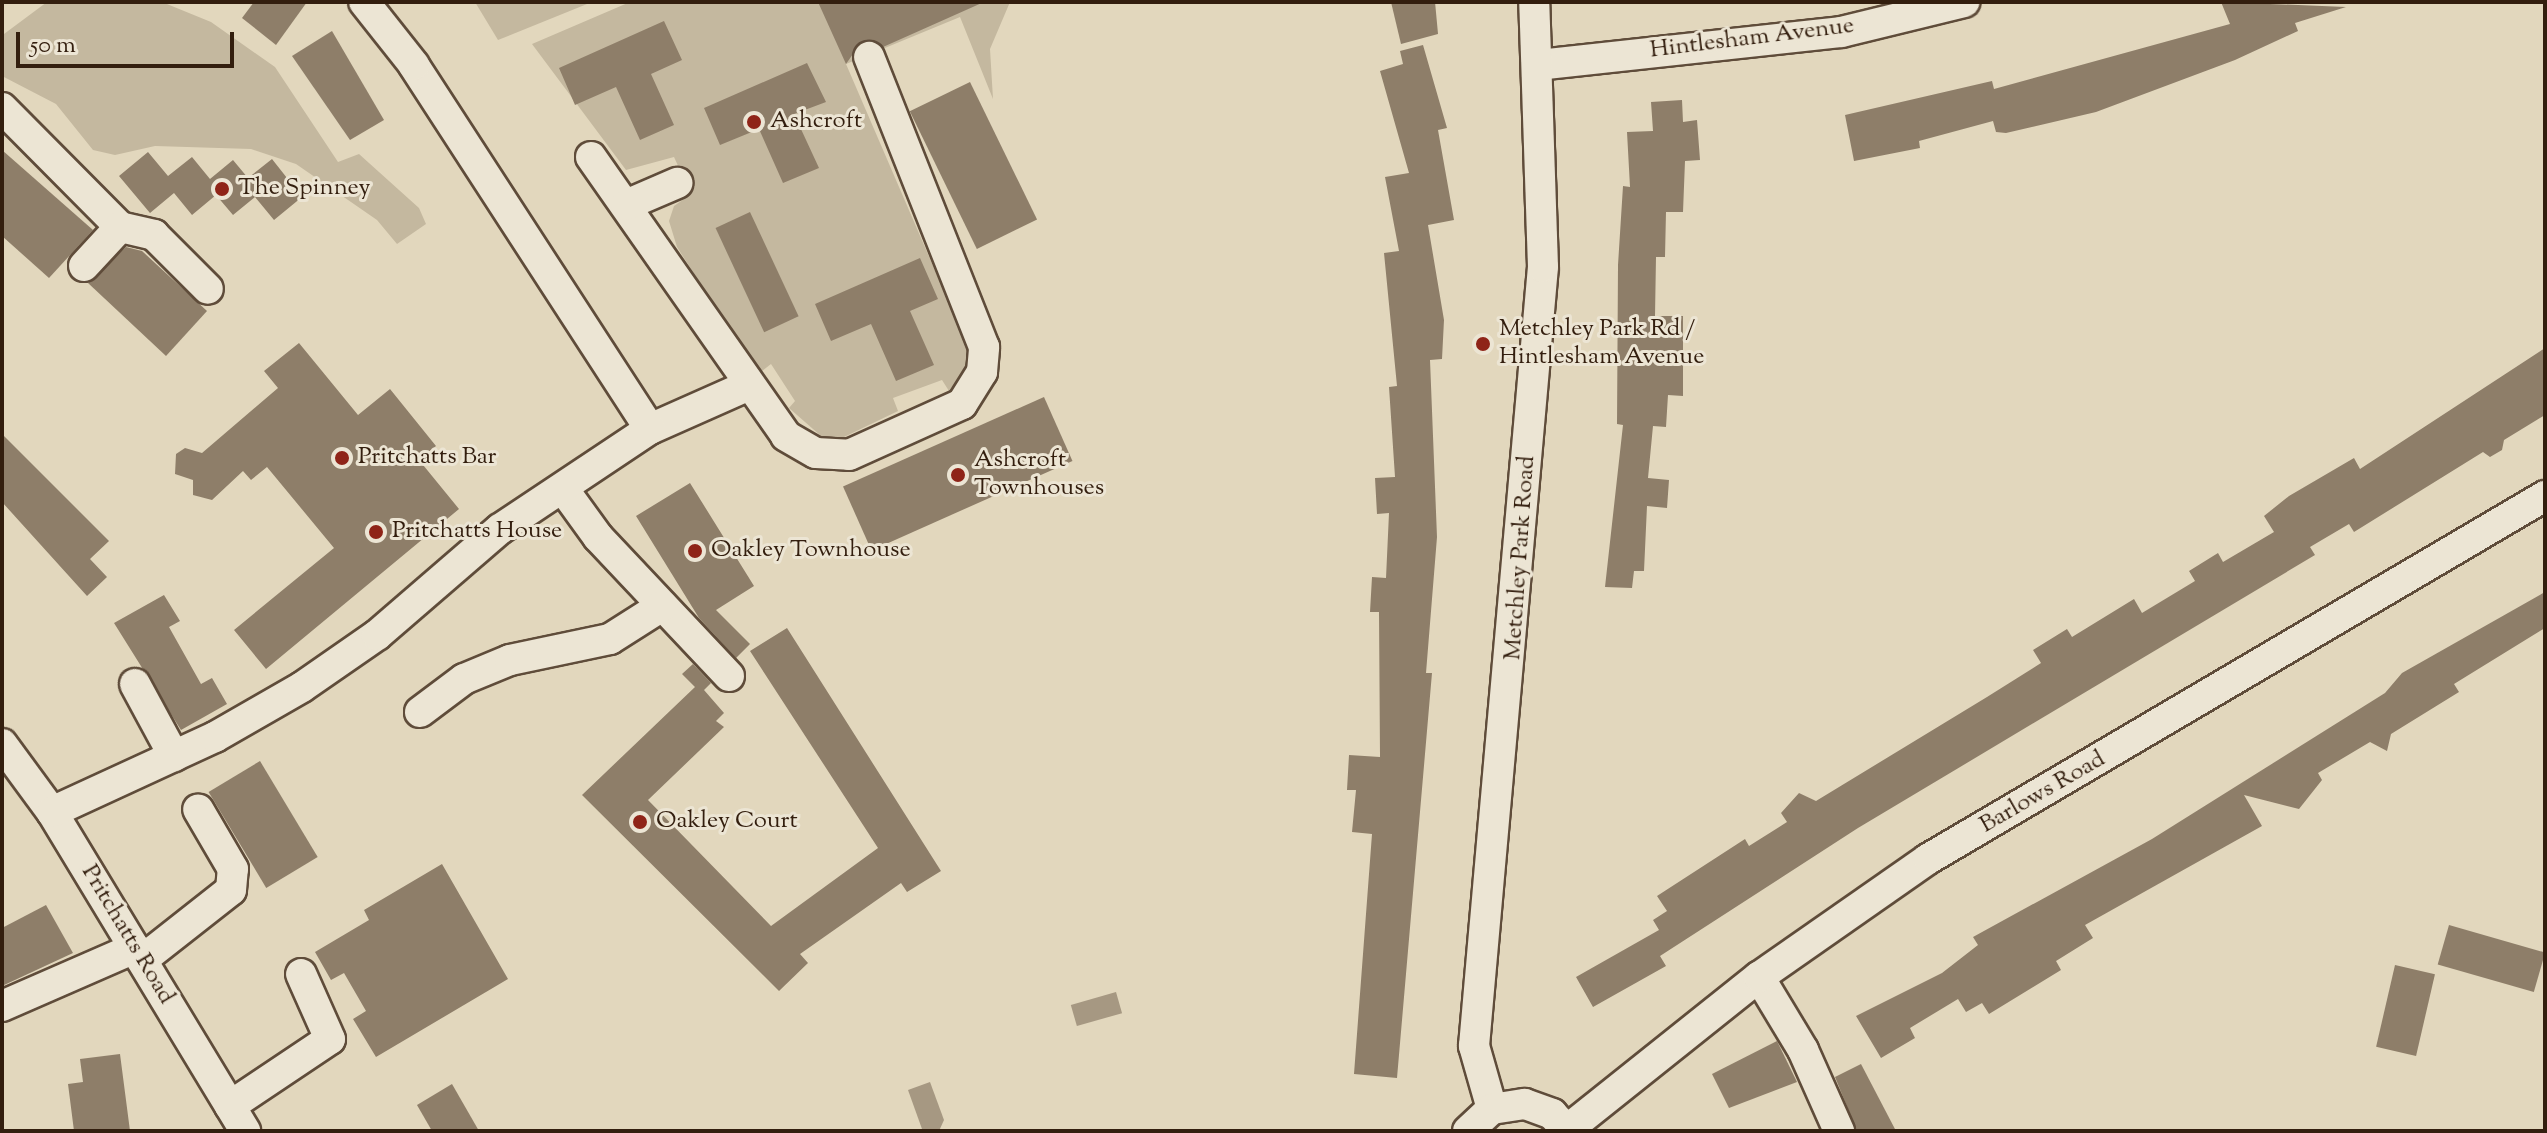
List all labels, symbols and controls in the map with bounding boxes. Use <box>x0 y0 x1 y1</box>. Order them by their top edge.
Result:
street label: Hintlesham Avenue <box>1648 12 1856 66</box>
scale bar <box>20 16 238 66</box>
text: 50 m <box>30 29 76 63</box>
place label: Ashcroft <box>770 108 862 136</box>
marker: Ashcroft <box>745 113 763 131</box>
place label: The Spinney <box>238 175 370 203</box>
marker: The Spinney <box>213 180 231 198</box>
place label: Metchley Park Rd / Hintlesham Avenue <box>1499 316 1704 372</box>
marker: Metchley Park Rd / Hintlesham Avenue <box>1474 335 1492 353</box>
place label: Pritchatts Bar <box>358 444 497 472</box>
place label: Ashcroft Townhouses <box>974 447 1104 503</box>
marker: Pritchatts Bar <box>333 449 351 467</box>
street label: Metchley Park Road <box>1499 455 1543 661</box>
marker: Ashcroft Townhouses <box>949 466 967 484</box>
place label: Pritchatts House <box>392 518 562 546</box>
marker: Pritchatts House <box>367 523 385 541</box>
place label: Oakley Townhouse <box>711 537 911 565</box>
marker: Oakley Townhouse <box>686 542 704 560</box>
street label: Barlows Road <box>1975 746 2111 840</box>
place label: Oakley Court <box>656 808 798 836</box>
marker: Oakley Court <box>631 813 649 831</box>
street label: Pritchatts Road <box>74 860 180 1010</box>

